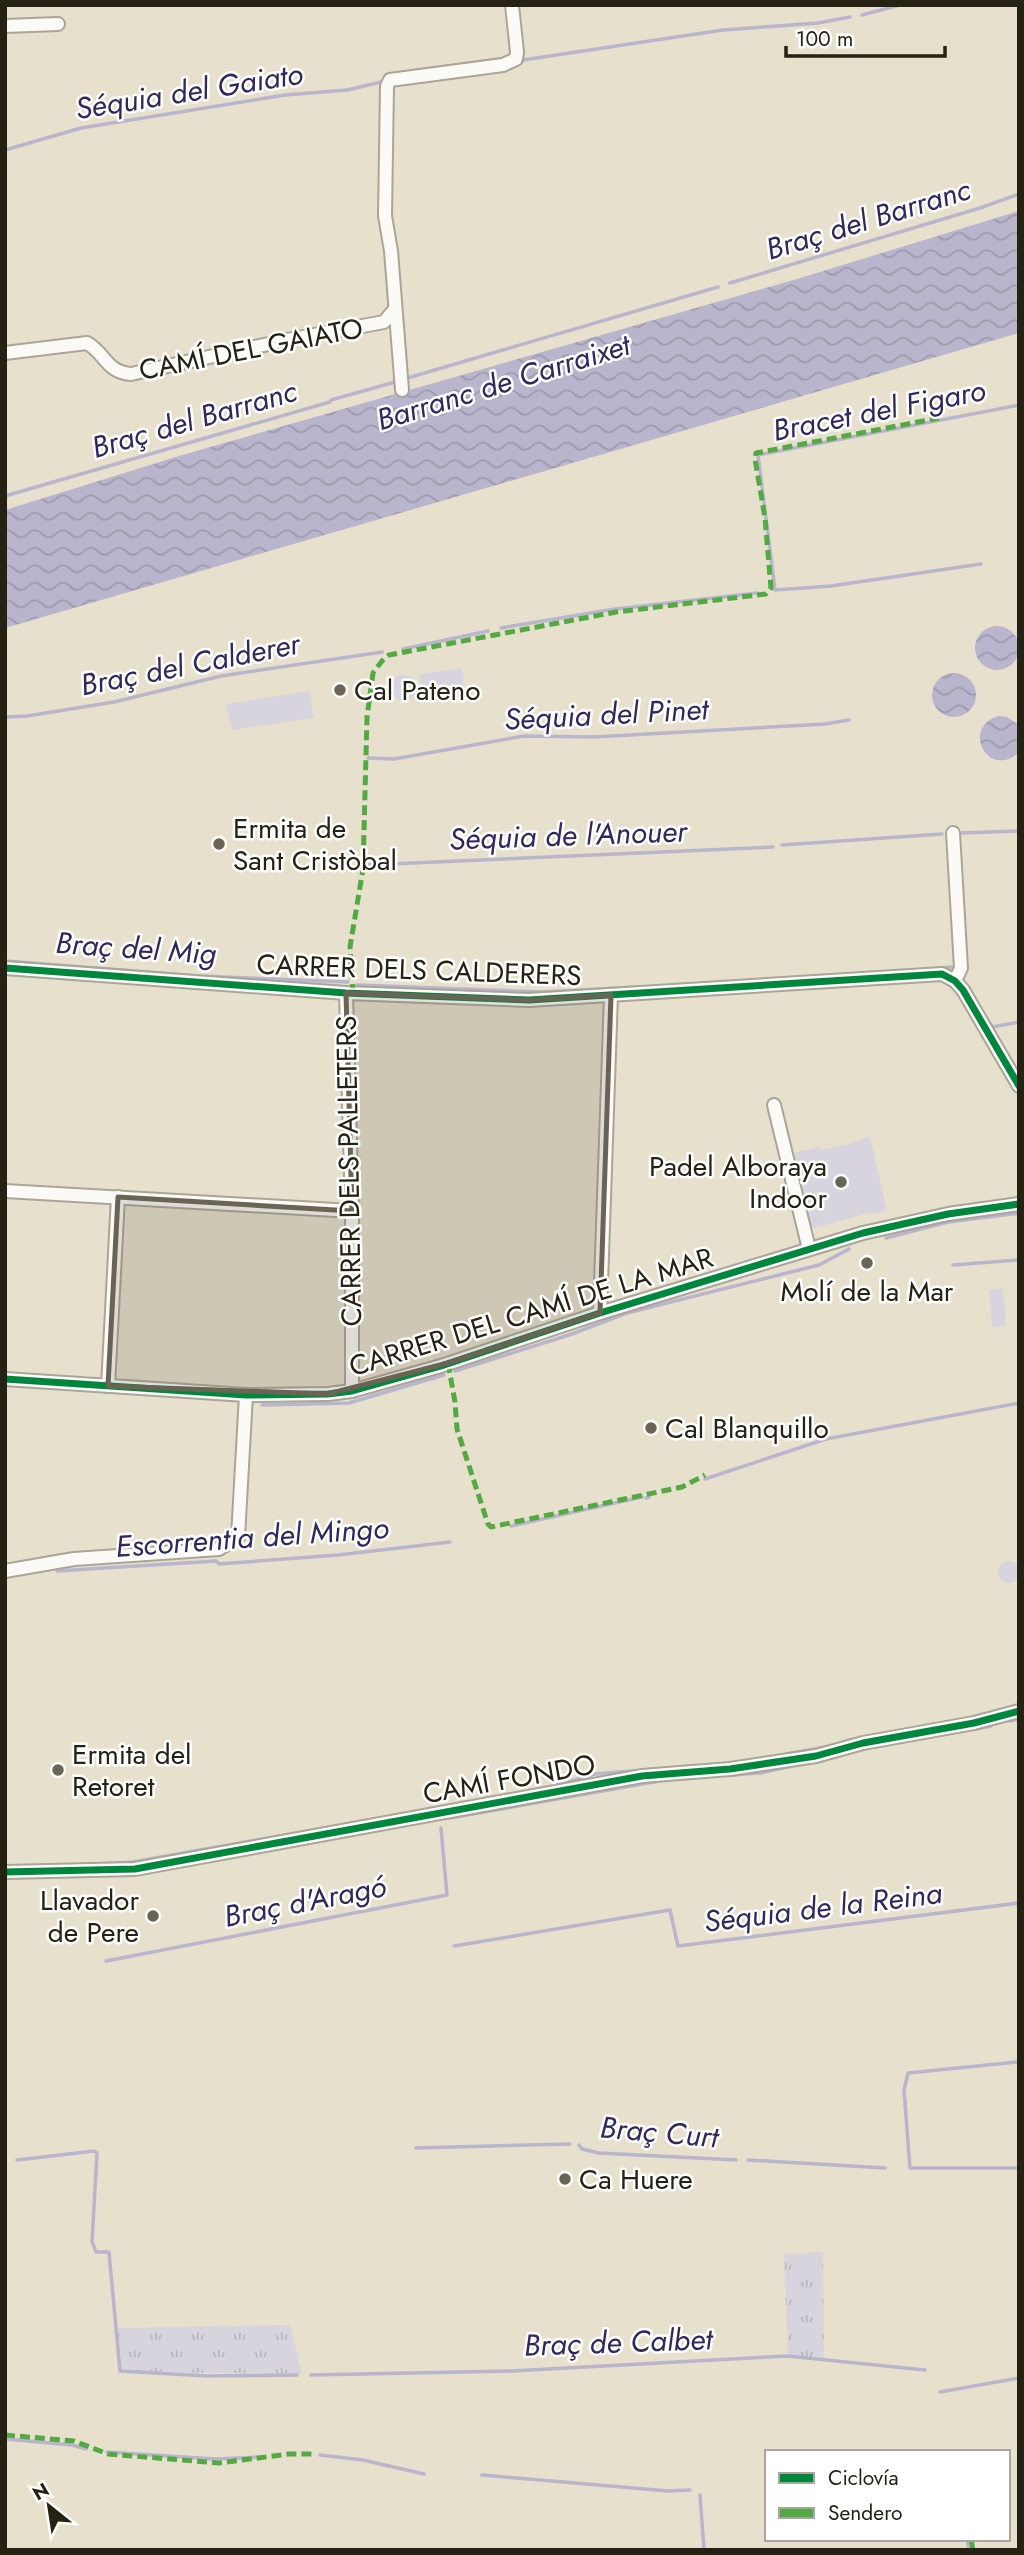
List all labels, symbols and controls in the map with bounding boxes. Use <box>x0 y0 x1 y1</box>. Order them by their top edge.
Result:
scale bar <box>786 14 945 58</box>
text: 100 m <box>796 24 853 54</box>
water label: Séquia del Gaiato <box>72 52 306 130</box>
water label: Braç del Barranc <box>760 167 976 271</box>
street label: CAMÍ DEL GAIATO <box>136 307 366 391</box>
water label: Barranc de Carraixet <box>371 322 637 441</box>
water label: Bracet del Figaro <box>769 368 989 452</box>
water label: Braç del Barranc <box>86 369 302 469</box>
water label: Braç del Calderer <box>77 621 305 706</box>
place label: Cal Pateno <box>354 670 481 711</box>
marker: Cal Pateno <box>332 682 348 698</box>
water label: Séquia del Pinet <box>503 687 711 741</box>
place label: Ermita de Sant Cristòbal <box>233 808 397 881</box>
water label: Séquia de l'Anouer <box>448 809 690 861</box>
marker: Ermita de Sant Cristòbal <box>211 836 227 852</box>
water label: Braç del Mig <box>54 921 218 975</box>
street label: CARRER DELS CALDERERS <box>256 944 582 996</box>
street label: CARRER DELS PALLETERS <box>326 1015 372 1327</box>
place label: Padel Alboraya Indoor <box>649 1146 827 1219</box>
marker: Padel Alboraya Indoor <box>833 1174 849 1190</box>
street label: CARRER DEL CAMÍ DE LA MAR <box>344 1237 718 1387</box>
marker: Molí de la Mar <box>859 1255 875 1271</box>
place label: Molí de la Mar <box>781 1271 954 1312</box>
place label: Cal Blanquillo <box>665 1408 829 1449</box>
marker: Cal Blanquillo <box>643 1420 659 1436</box>
water label: Escorrentia del Mingo <box>114 1506 390 1568</box>
place label: Ermita del Retoret <box>72 1734 192 1807</box>
street label: CAMÍ FONDO <box>420 1744 598 1814</box>
marker: Ermita del Retoret <box>50 1762 66 1778</box>
water label: Braç d'Aragó <box>220 1864 390 1938</box>
water label: Séquia de la Reina <box>701 1871 945 1943</box>
place label: Llavador de Pere <box>40 1880 139 1953</box>
marker: Llavador de Pere <box>145 1908 161 1924</box>
water label: Braç Curt <box>598 2105 722 2159</box>
place label: Ca Huere <box>579 2159 693 2200</box>
marker: Ca Huere <box>557 2171 573 2187</box>
water label: Braç de Calbet <box>523 2317 715 2367</box>
legend <box>765 2450 1010 2541</box>
text: Ciclovía <box>828 2463 899 2493</box>
north arrow <box>14 2471 84 2541</box>
text: N <box>27 2476 54 2507</box>
text: Sendero <box>828 2498 903 2528</box>

